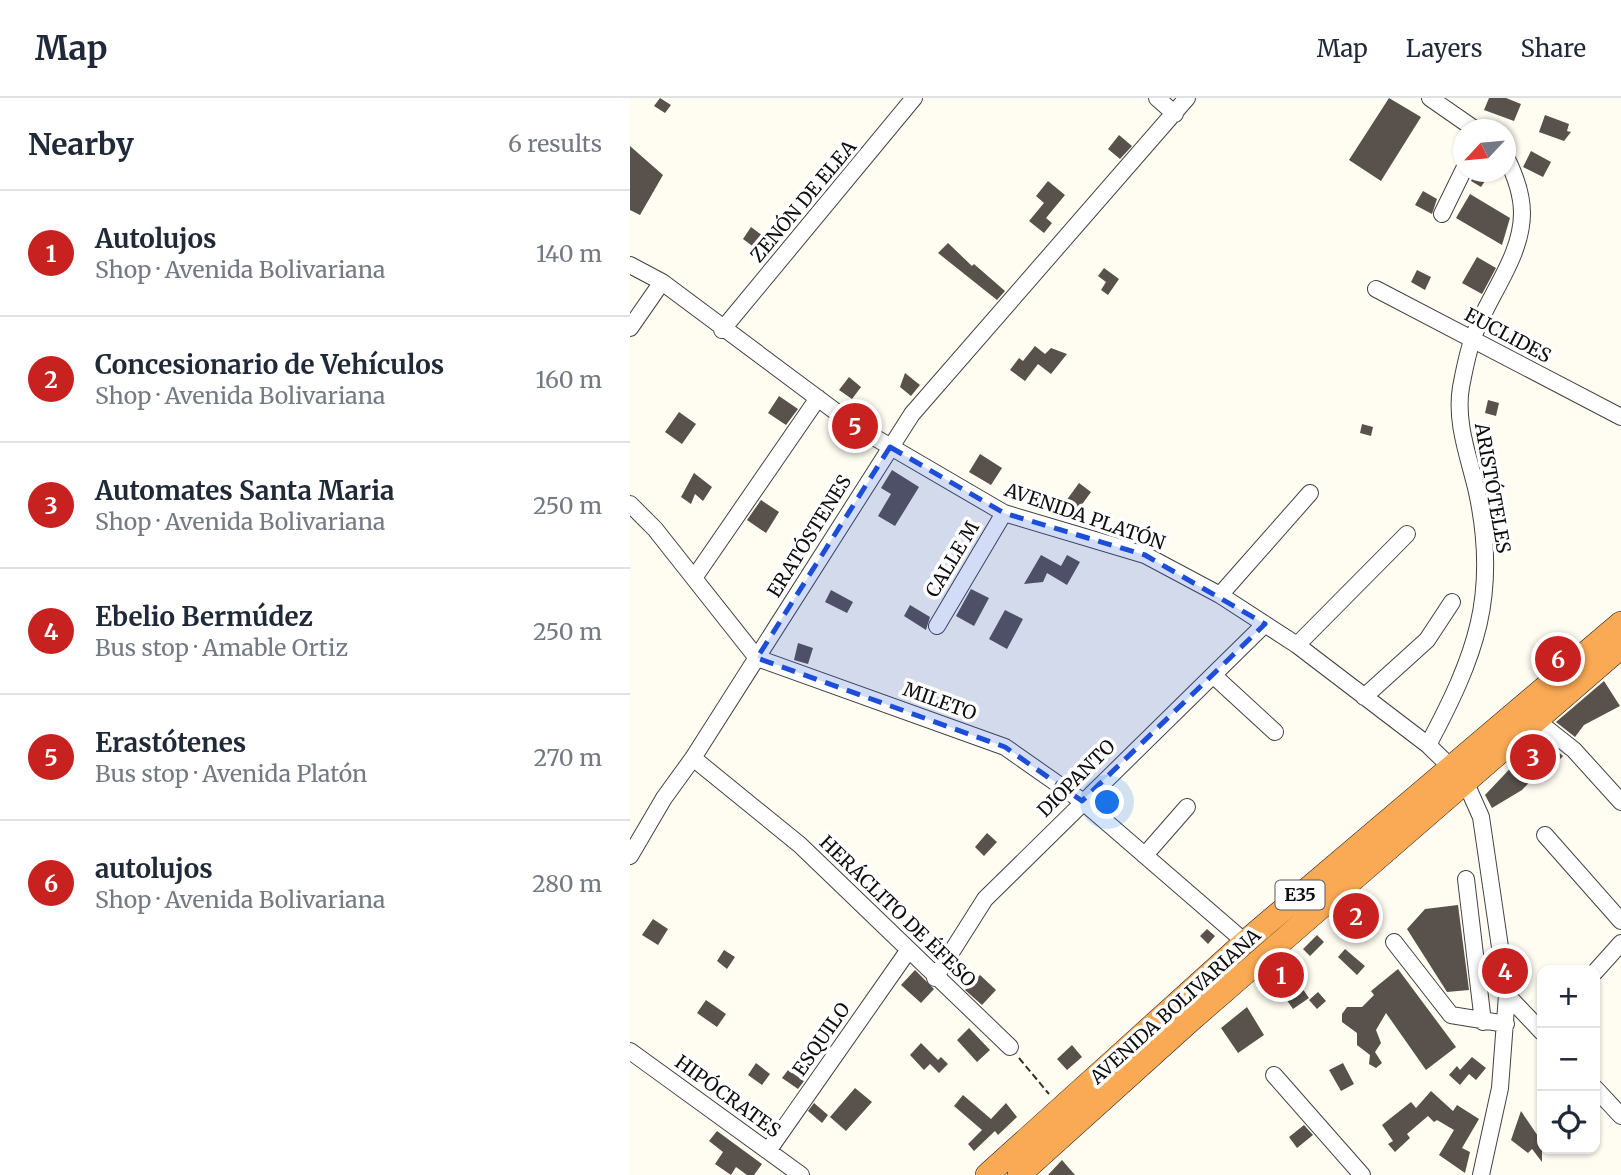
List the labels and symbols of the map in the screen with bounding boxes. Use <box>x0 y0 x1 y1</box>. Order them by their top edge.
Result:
north arrow <box>1453 119 1516 182</box>
street label: ZENÓN DE ELEA <box>745 135 861 267</box>
street label: EUCLIDES <box>1461 302 1555 368</box>
pin: 5 <box>832 400 878 452</box>
street label: ARISTÓTELES <box>1470 420 1516 555</box>
street label: ERATÓSTENES <box>762 470 856 602</box>
street label: AVENIDA PLATÓN <box>1001 477 1169 555</box>
street label: CALLE M <box>920 516 984 601</box>
pin: 6 <box>1535 633 1581 685</box>
street label: MILETO <box>900 677 980 725</box>
pin: 3 <box>1510 731 1556 783</box>
street label: DIOPANTO <box>1032 734 1120 822</box>
your location <box>1090 785 1124 819</box>
street label: HERÁCLITO DE ÉFESO <box>815 830 981 992</box>
road number: E35 <box>1276 880 1324 910</box>
pin: 2 <box>1333 890 1379 942</box>
street label: AVENIDA BOLIVARIANA <box>1084 923 1266 1090</box>
pin: 4 <box>1482 945 1528 997</box>
pin: 1 <box>1258 949 1304 1001</box>
street label: ESQUILO <box>787 998 855 1080</box>
street label: HIPÓCRATES <box>671 1050 785 1142</box>

